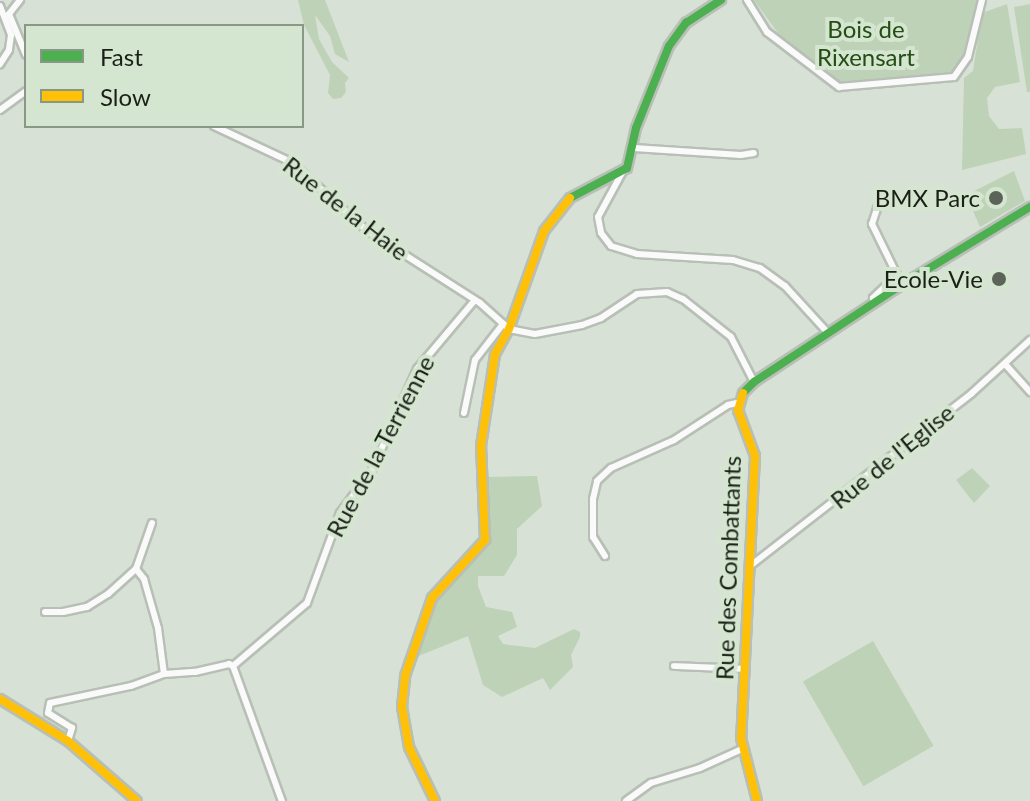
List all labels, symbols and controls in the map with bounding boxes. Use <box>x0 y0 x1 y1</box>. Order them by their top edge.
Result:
park label: Bois de Rixensart <box>817 15 915 71</box>
legend <box>24 24 304 128</box>
text: Fast <box>100 42 143 71</box>
text: Slow <box>100 82 151 111</box>
street label: Rue de la Haie <box>278 150 414 266</box>
place label: BMX Parc <box>875 184 980 212</box>
marker: BMX Parc <box>987 189 1005 207</box>
place label: Ecole-Vie <box>884 265 983 293</box>
marker: Ecole-Vie <box>990 270 1008 288</box>
street label: Rue de la Terrienne <box>320 350 440 542</box>
street label: Rue de l'Eglise <box>825 398 959 514</box>
street label: Rue des Combattants <box>710 455 746 681</box>

